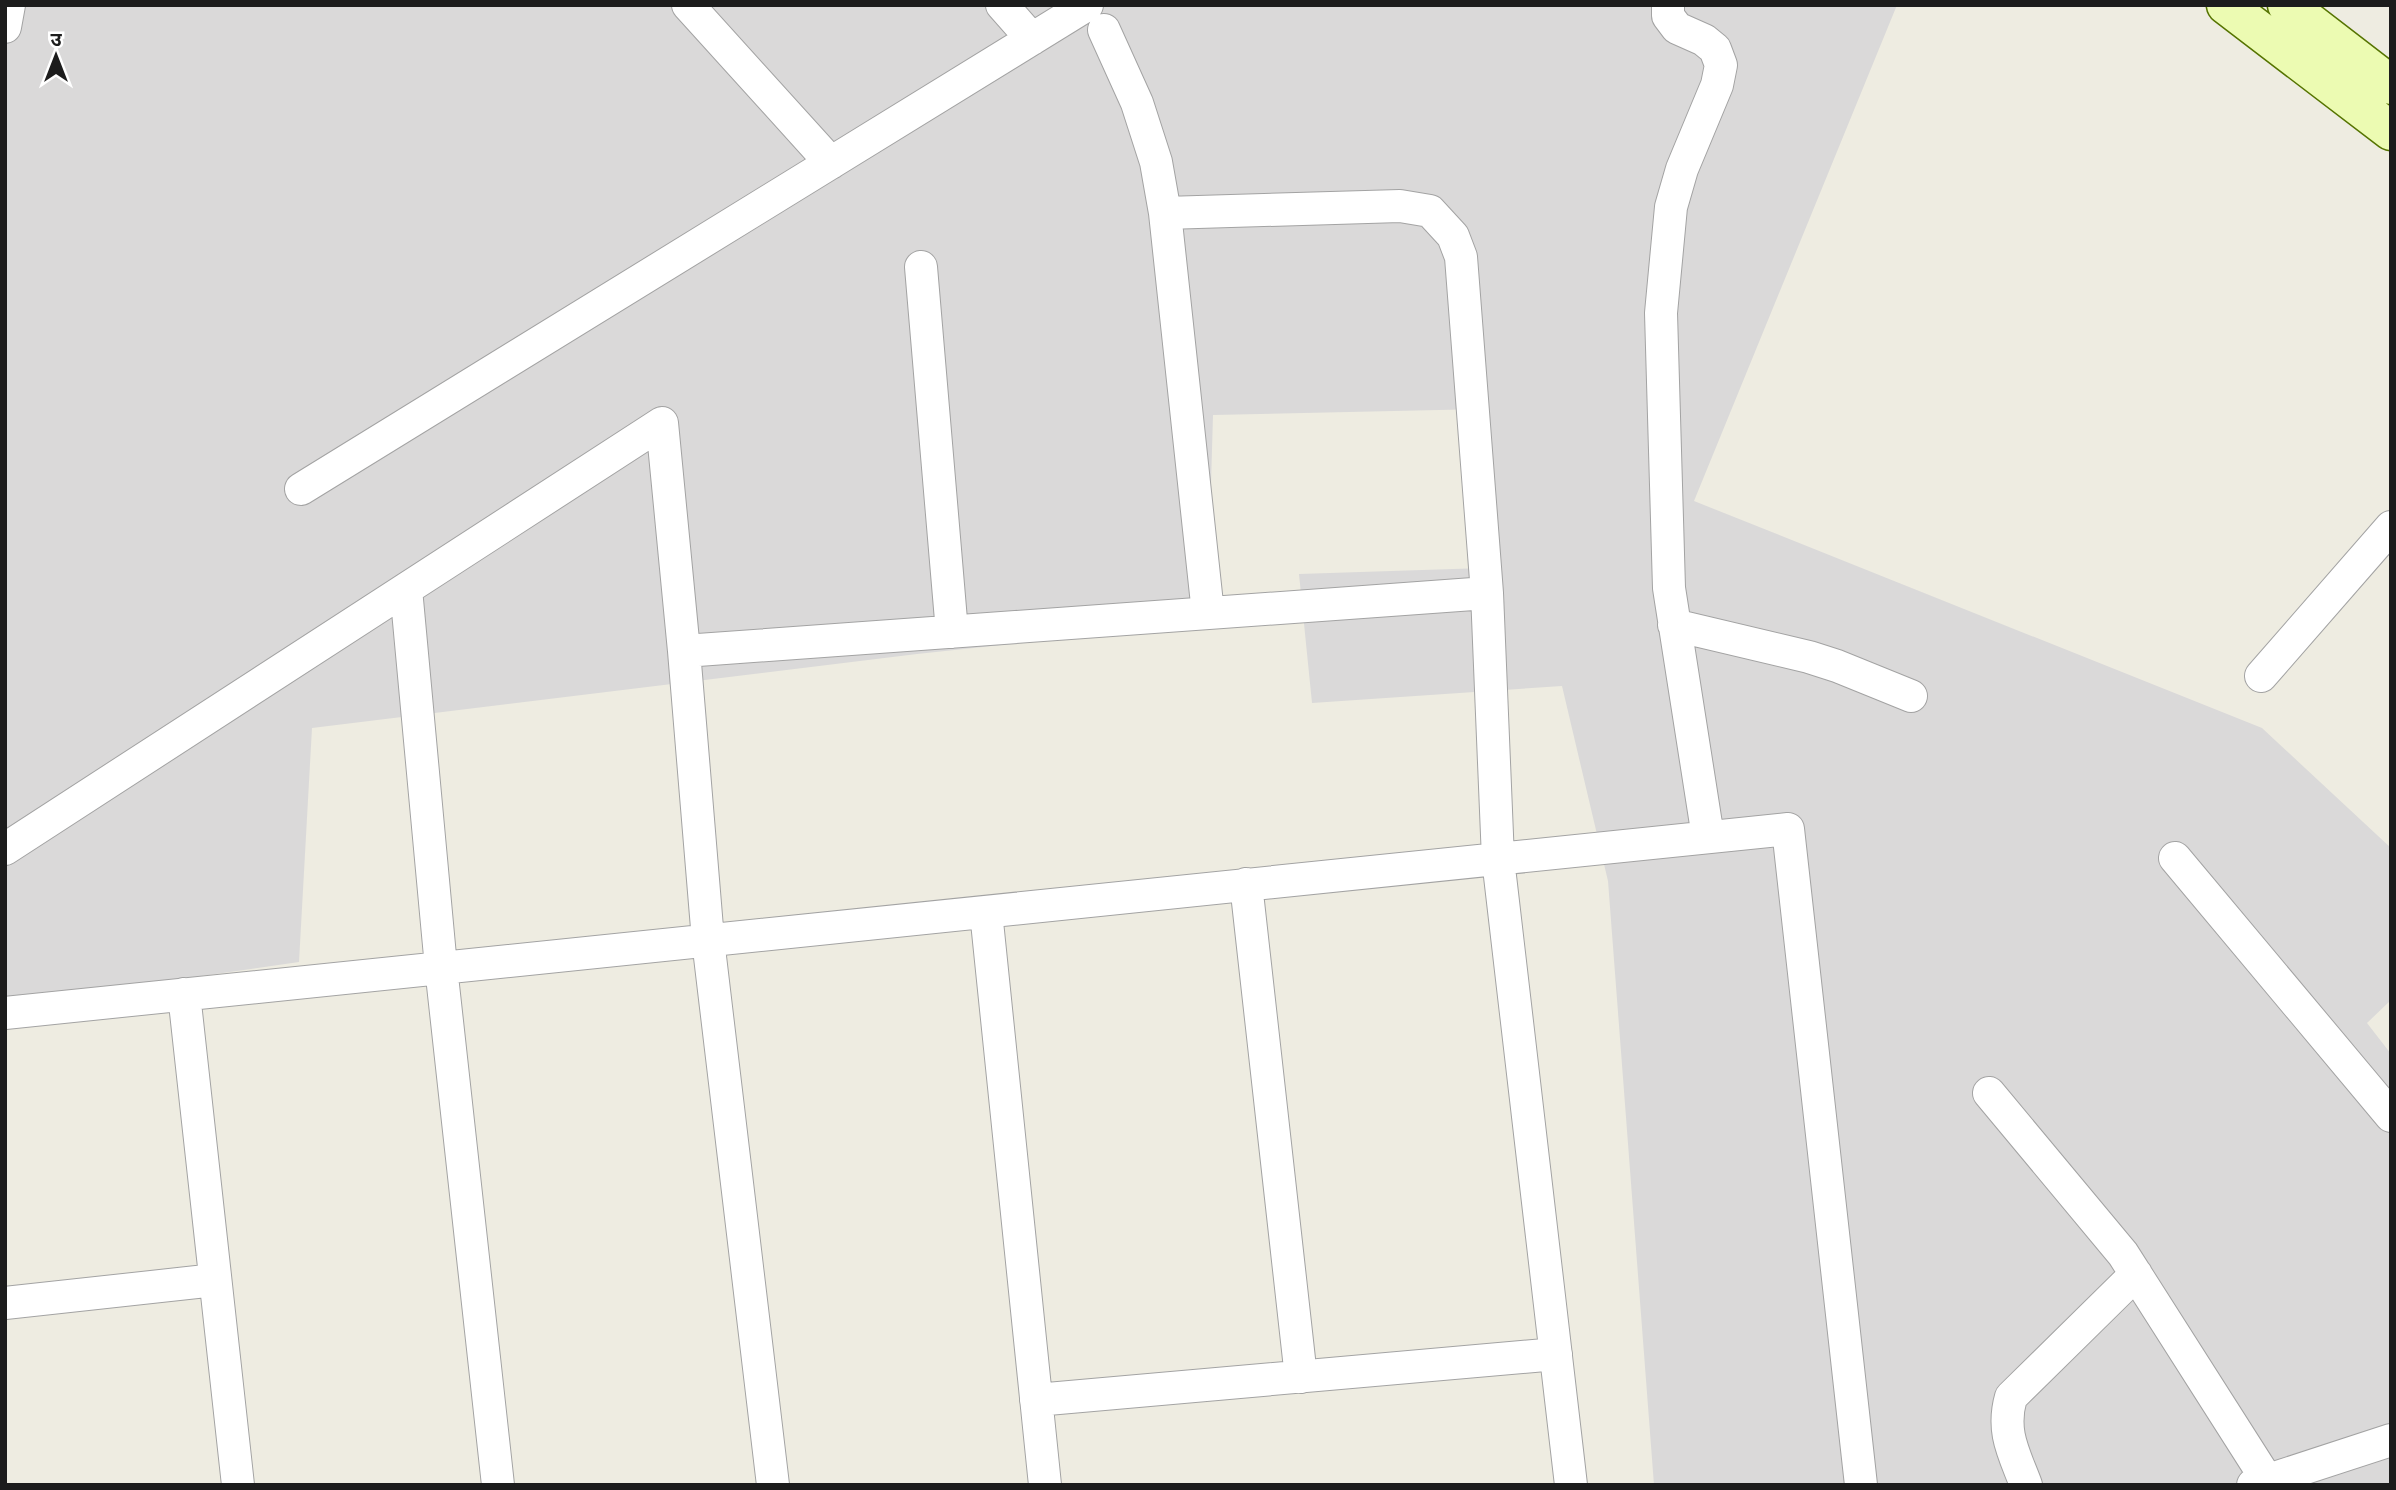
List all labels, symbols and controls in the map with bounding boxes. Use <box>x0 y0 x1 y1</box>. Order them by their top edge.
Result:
north arrow <box>21 21 91 91</box>
text: उ <box>50 28 62 51</box>

